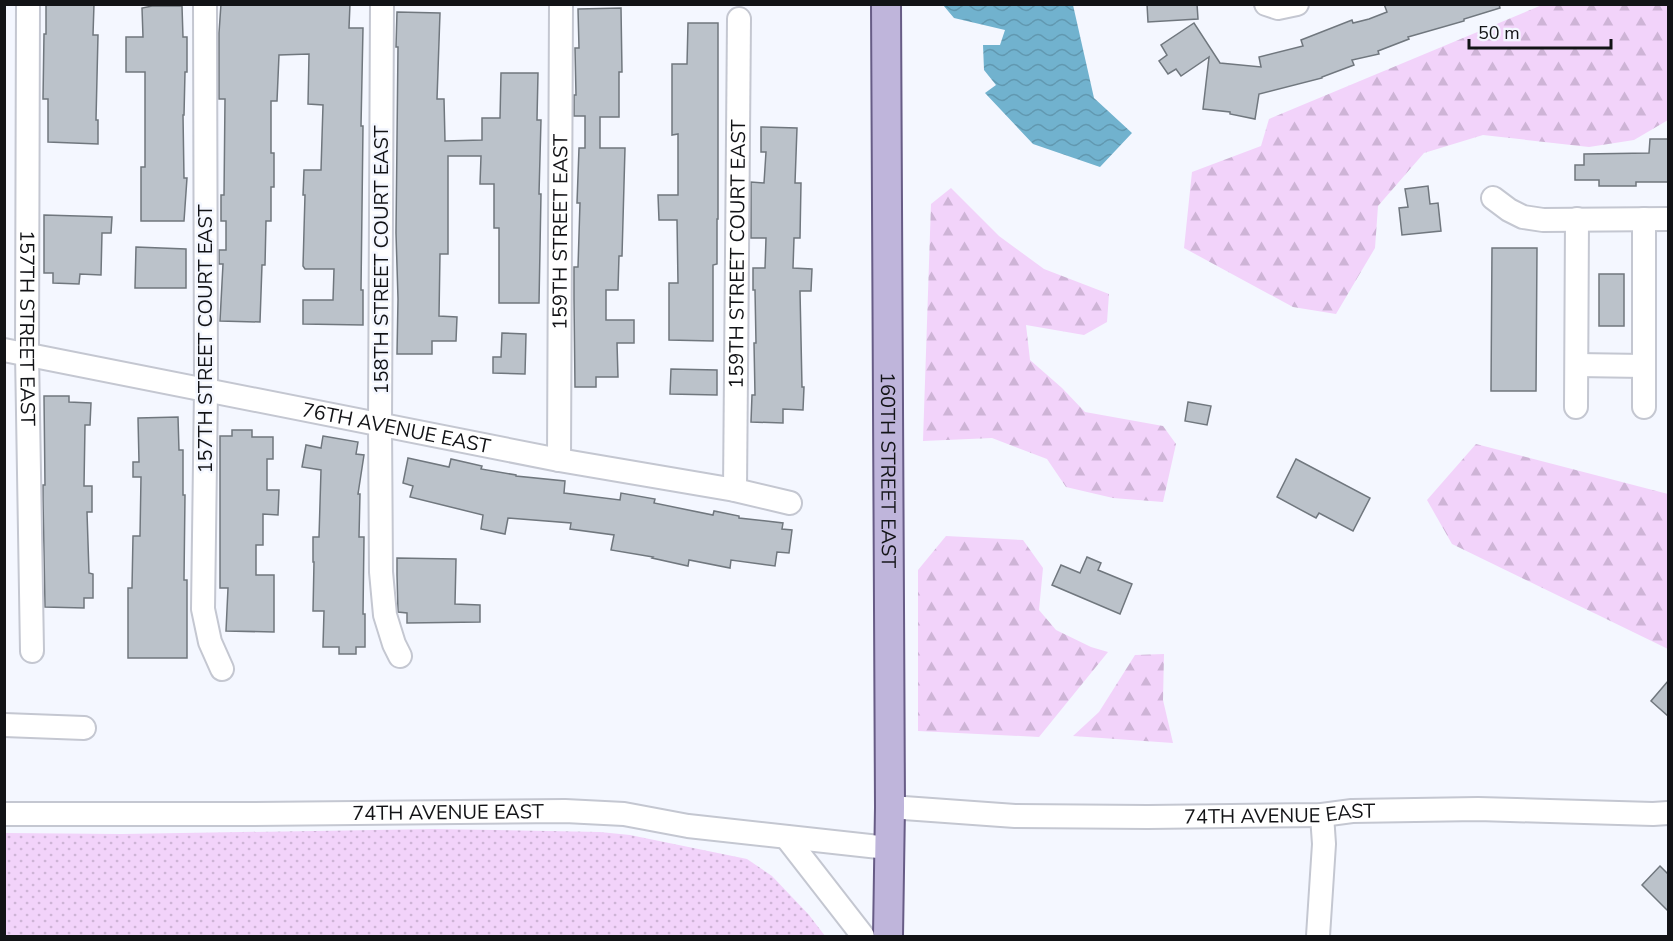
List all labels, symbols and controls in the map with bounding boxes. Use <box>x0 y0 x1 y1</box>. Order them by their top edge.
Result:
scale bar <box>1469 12 1612 50</box>
text: 50 m <box>1478 21 1520 45</box>
street label: 159TH STREET COURT EAST <box>723 119 752 389</box>
street label: 158TH STREET COURT EAST <box>368 125 395 395</box>
street label: 159TH STREET EAST <box>547 134 574 330</box>
street label: 157TH STREET COURT EAST <box>192 204 219 474</box>
street label: 157TH STREET EAST <box>13 230 41 426</box>
street label: 160TH STREET EAST <box>874 372 902 568</box>
street label: 76TH AVENUE EAST <box>300 396 493 460</box>
street label: 74TH AVENUE EAST <box>352 798 544 827</box>
street label: 74TH AVENUE EAST <box>1184 798 1375 831</box>

